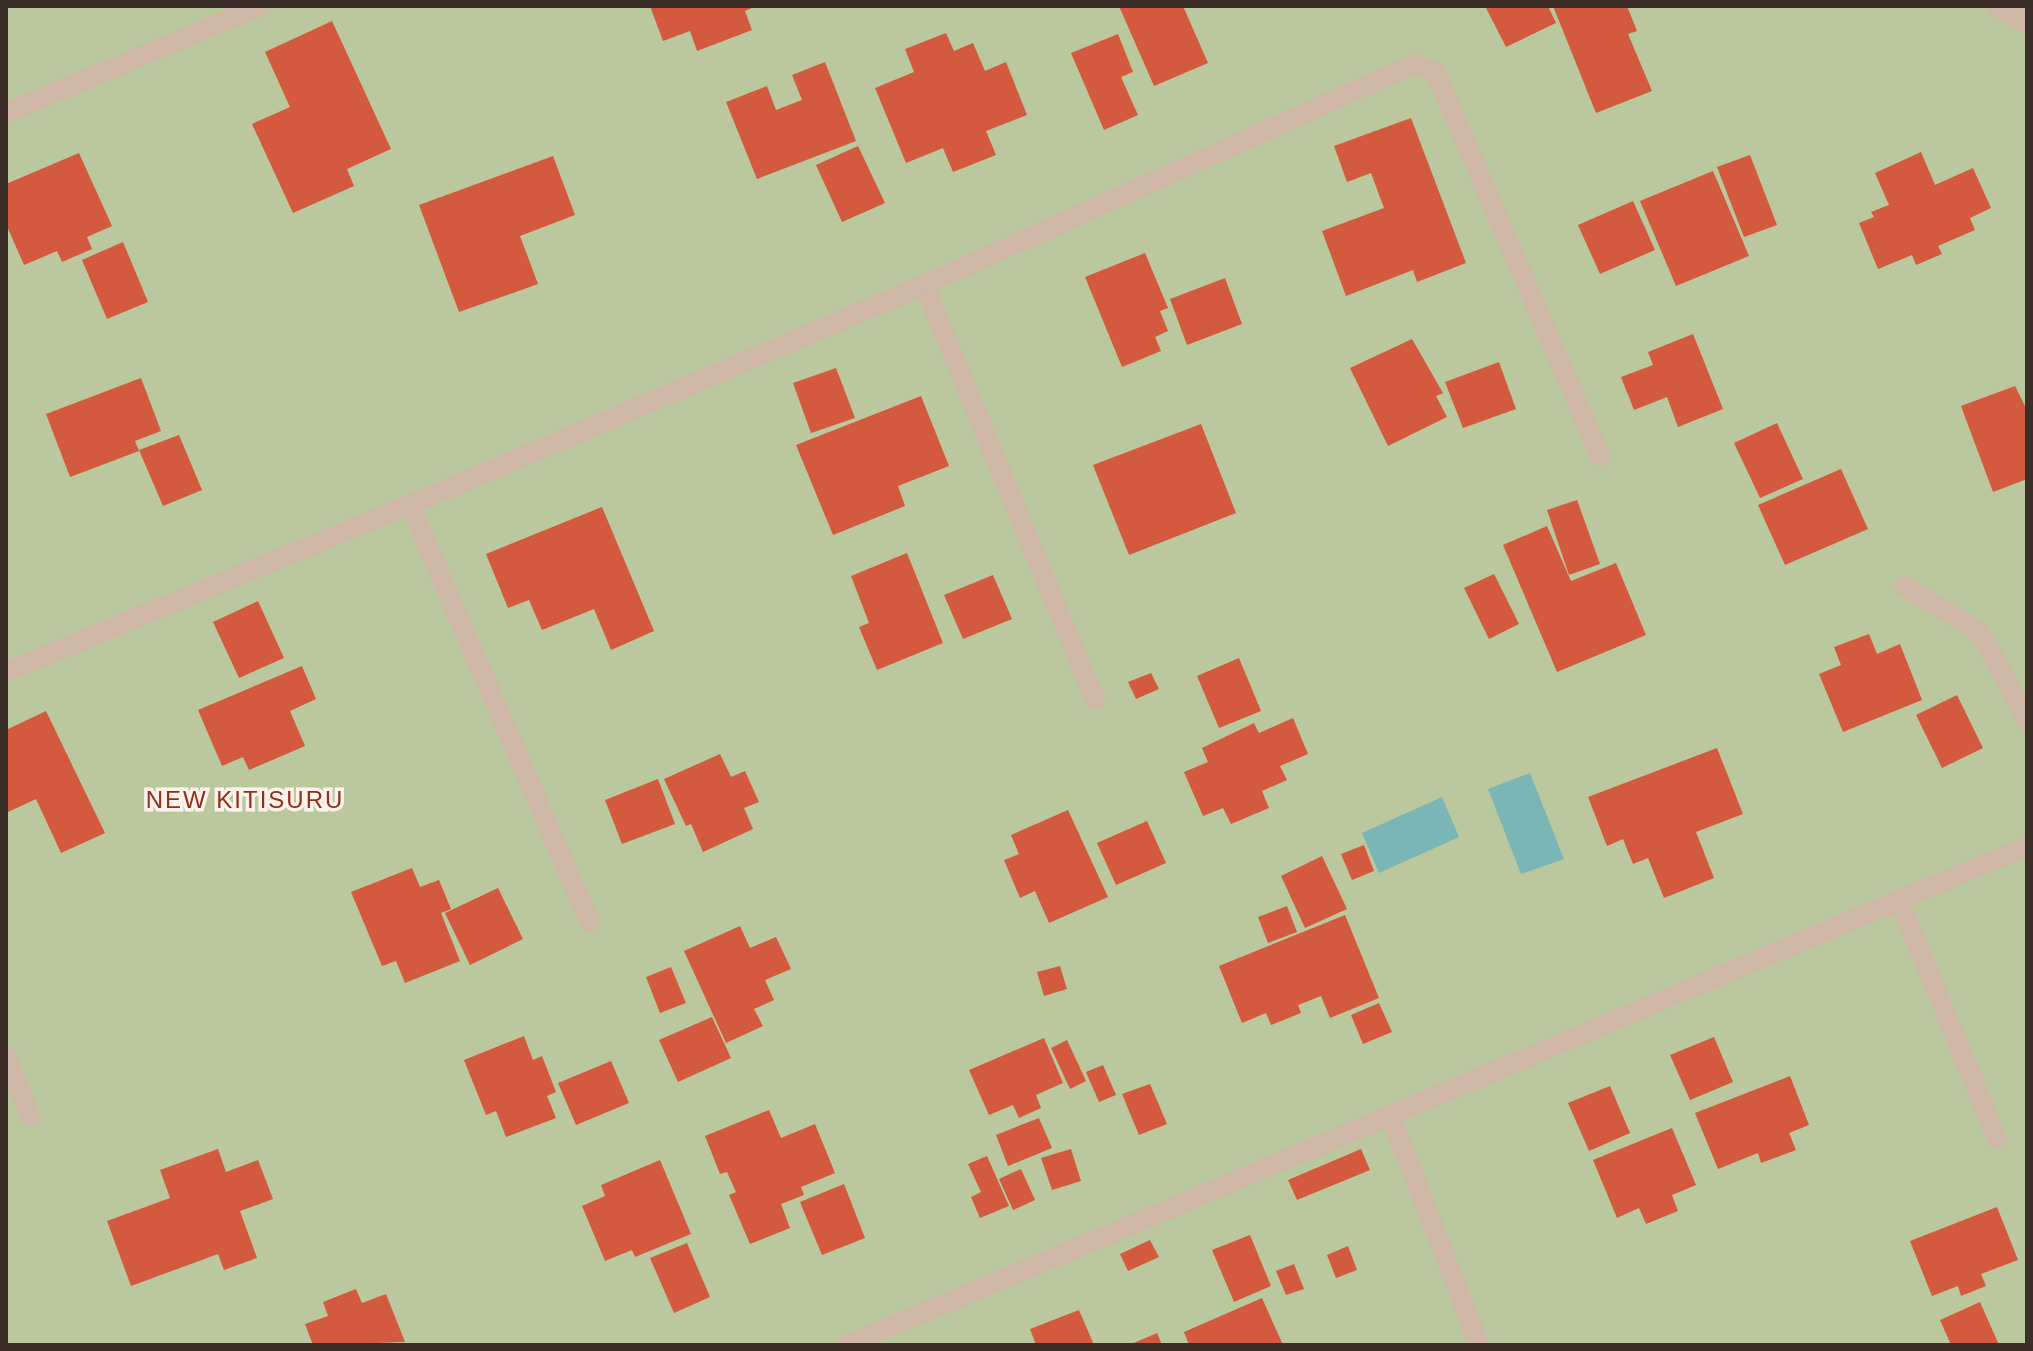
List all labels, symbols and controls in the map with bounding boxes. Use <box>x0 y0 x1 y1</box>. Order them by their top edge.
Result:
district label: NEW KITISURU <box>146 786 344 814</box>

